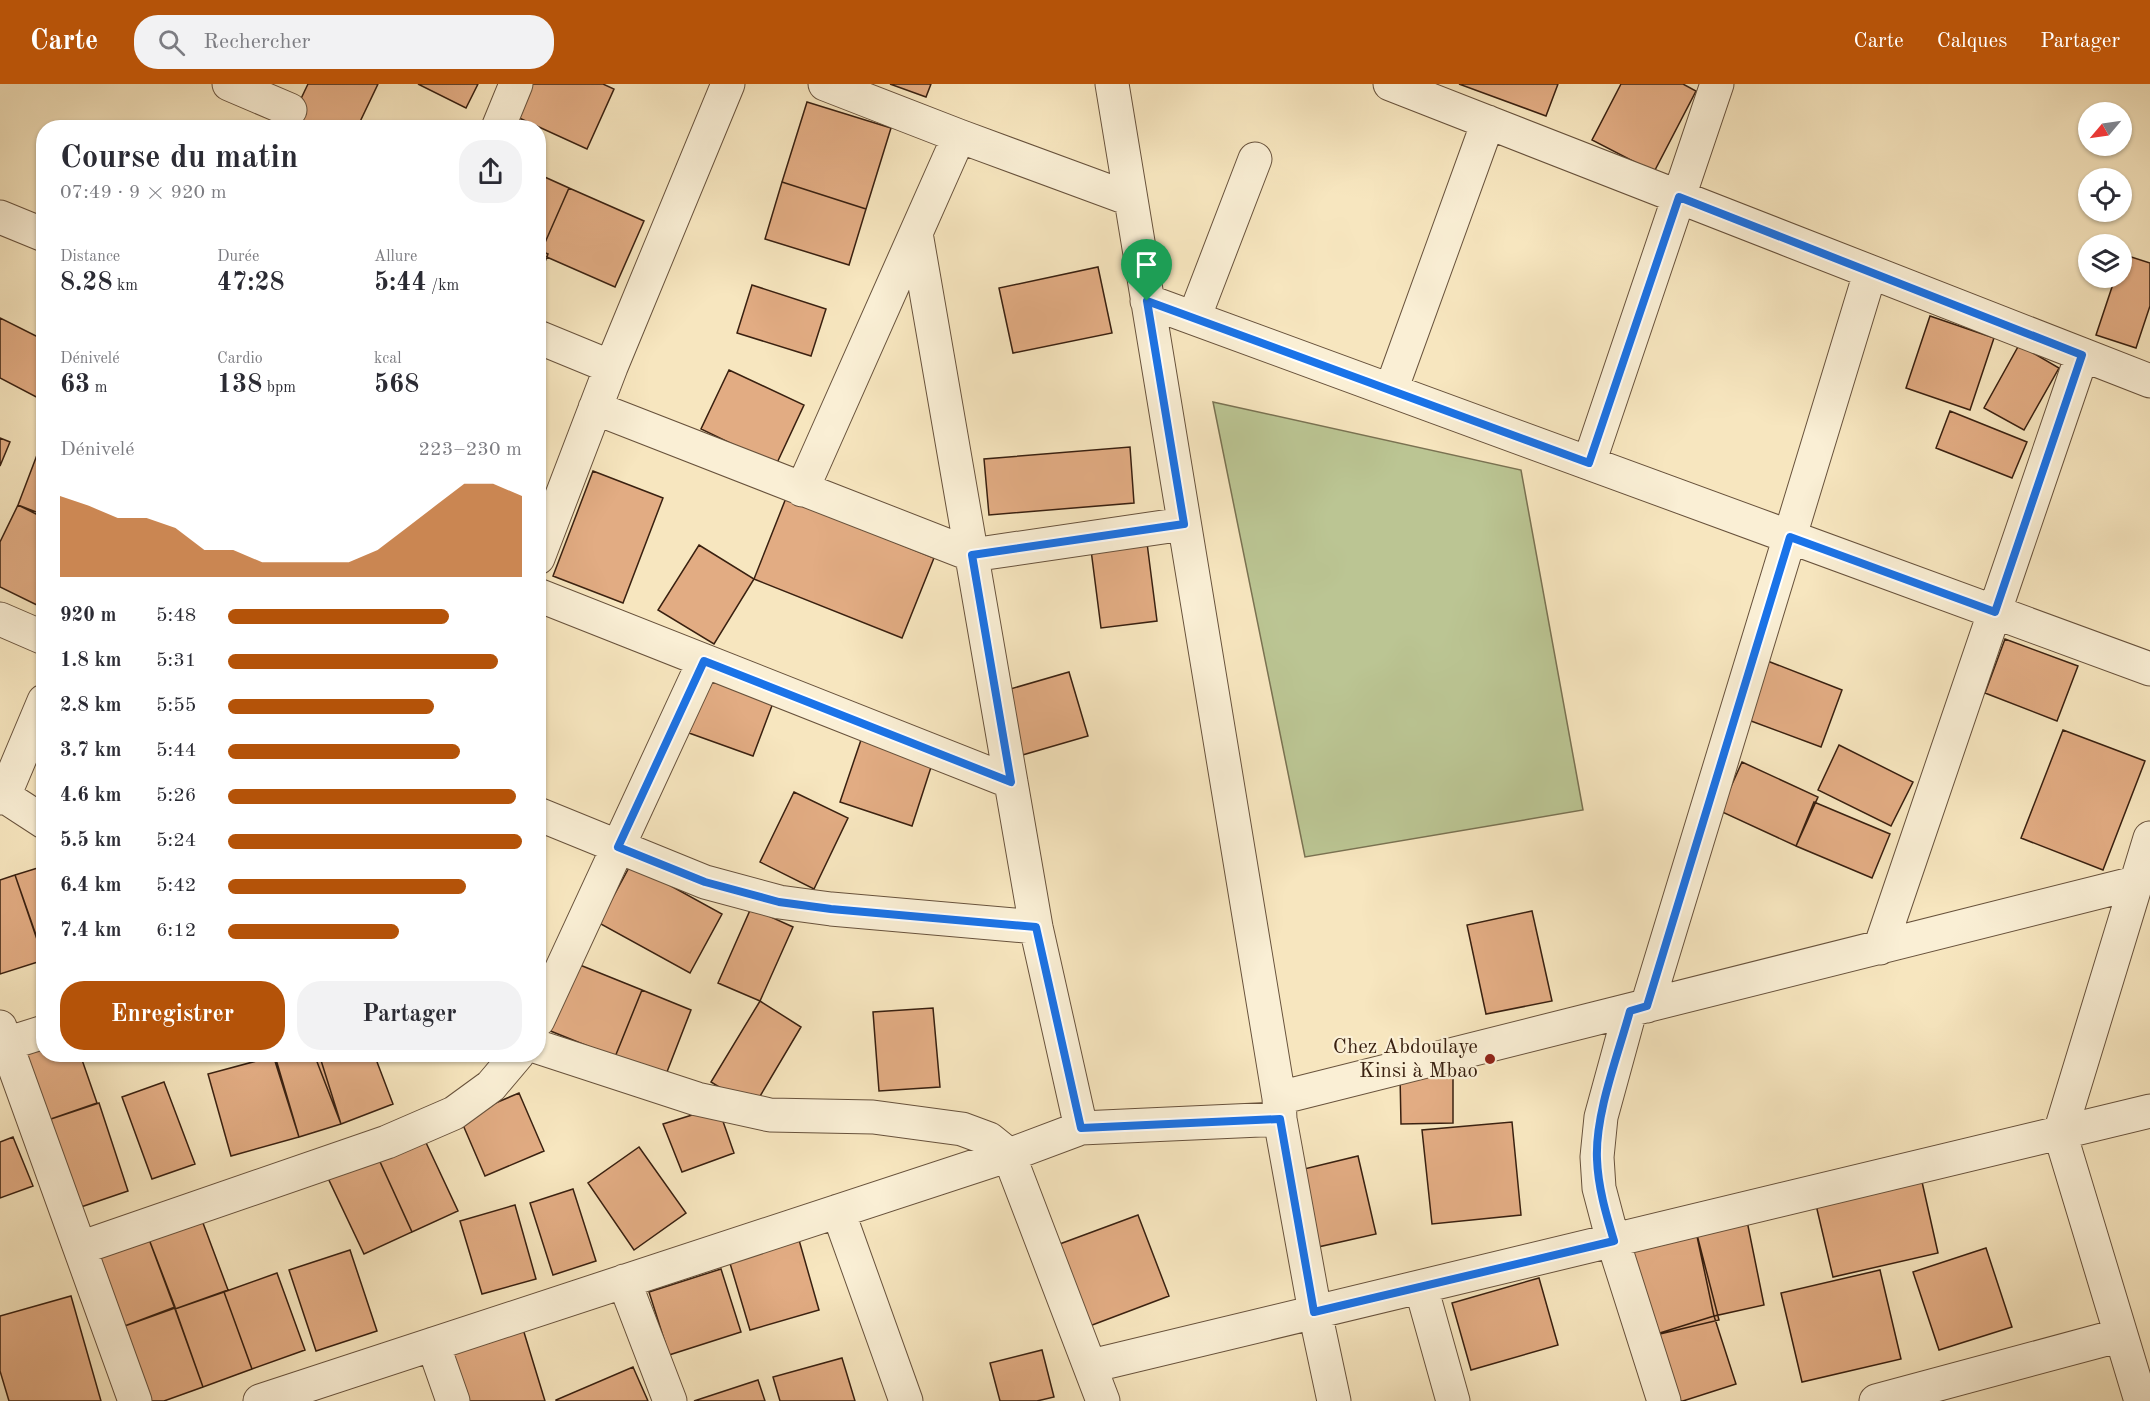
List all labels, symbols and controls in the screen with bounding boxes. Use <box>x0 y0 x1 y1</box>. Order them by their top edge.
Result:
search box <box>134 15 554 69</box>
icon: search <box>155 26 188 59</box>
text: Carte <box>30 28 98 56</box>
text: Rechercher <box>203 31 311 53</box>
text: Carte <box>1854 31 1904 52</box>
text: Calques <box>1937 31 2007 52</box>
text: Partager <box>2040 31 2120 52</box>
north arrow <box>2078 102 2132 156</box>
map controls <box>2078 102 2132 288</box>
button: share <box>459 140 522 203</box>
text: Course du matin <box>60 142 298 175</box>
button: locate <box>2078 168 2132 222</box>
text: 07:49 · 9 × 920 m <box>60 183 227 203</box>
button: layers <box>2078 234 2132 288</box>
pin <box>1121 239 1172 301</box>
icon: arrive <box>1130 248 1163 281</box>
text: Distance <box>60 249 120 265</box>
text: Durée <box>217 249 259 265</box>
text: Allure <box>374 249 417 265</box>
text: 8.28 <box>60 270 113 296</box>
text: 47:28 <box>217 270 285 296</box>
text: 5:44 <box>374 270 427 296</box>
text: km <box>113 278 138 294</box>
text: /km <box>427 278 459 294</box>
text: Dénivelé <box>60 351 120 367</box>
text: Cardio <box>217 351 263 367</box>
text: kcal <box>374 351 402 367</box>
text: 63 <box>60 372 90 398</box>
text: 138 <box>217 372 262 398</box>
text: 568 <box>374 372 419 398</box>
text: m <box>90 380 107 396</box>
text: bpm <box>262 380 296 396</box>
text: Dénivelé <box>60 440 134 460</box>
text: 223–230 m <box>419 440 522 460</box>
text: 920 m <box>60 606 116 626</box>
text: 5:48 <box>156 606 196 626</box>
text: 1.8 km <box>60 651 122 671</box>
text: 5:31 <box>156 651 196 671</box>
text: 2.8 km <box>60 696 122 716</box>
text: 5:55 <box>156 696 196 716</box>
text: 3.7 km <box>60 741 122 761</box>
text: 5:44 <box>156 741 196 761</box>
text: 4.6 km <box>60 786 122 806</box>
text: 5:26 <box>156 786 196 806</box>
text: 5.5 km <box>60 831 122 851</box>
text: 5:24 <box>156 831 196 851</box>
text: 6.4 km <box>60 876 122 896</box>
text: 5:42 <box>156 876 196 896</box>
text: 7.4 km <box>60 921 122 941</box>
text: 6:12 <box>156 921 196 941</box>
button: Enregistrer <box>60 981 285 1050</box>
button: Partager <box>297 981 522 1050</box>
place label: Chez Abdoulaye Kinsi à Mbao <box>1333 1037 1478 1082</box>
marker: Chez Abdoulaye Kinsi à Mbao <box>1483 1052 1497 1066</box>

